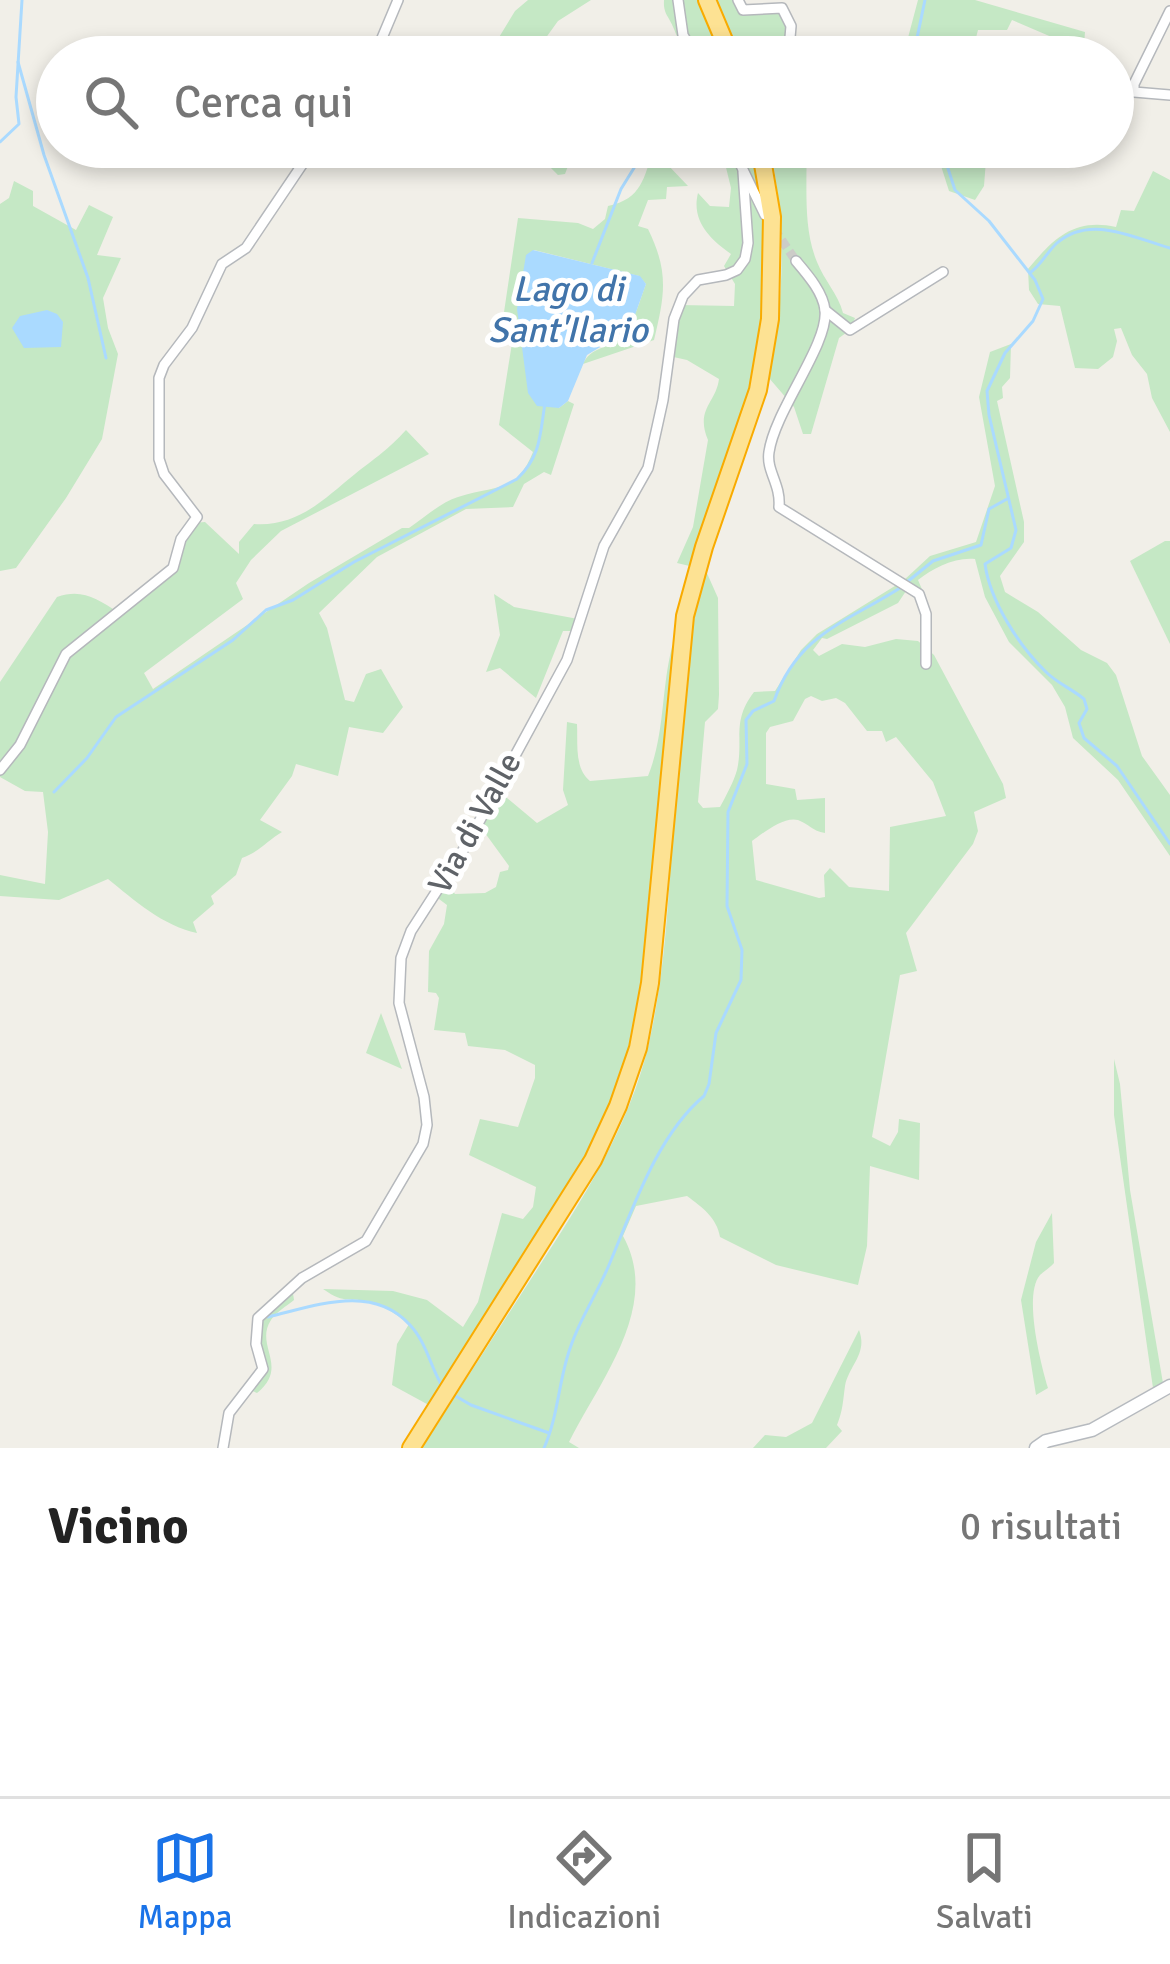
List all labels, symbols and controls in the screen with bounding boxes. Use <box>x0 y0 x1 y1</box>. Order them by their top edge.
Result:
search box <box>36 36 1134 168</box>
icon: search <box>78 69 144 135</box>
text: Cerca qui <box>174 75 353 130</box>
water label: Lago di Sant'Ilario <box>488 267 650 353</box>
street label: Via di Valle <box>419 745 531 901</box>
text: Vicino <box>48 1495 189 1558</box>
text: 0 risultati <box>960 1502 1122 1550</box>
tab: Mappa <box>137 1825 232 1938</box>
tab: Indicazioni <box>507 1825 661 1938</box>
tab: Salvati <box>936 1825 1033 1938</box>

